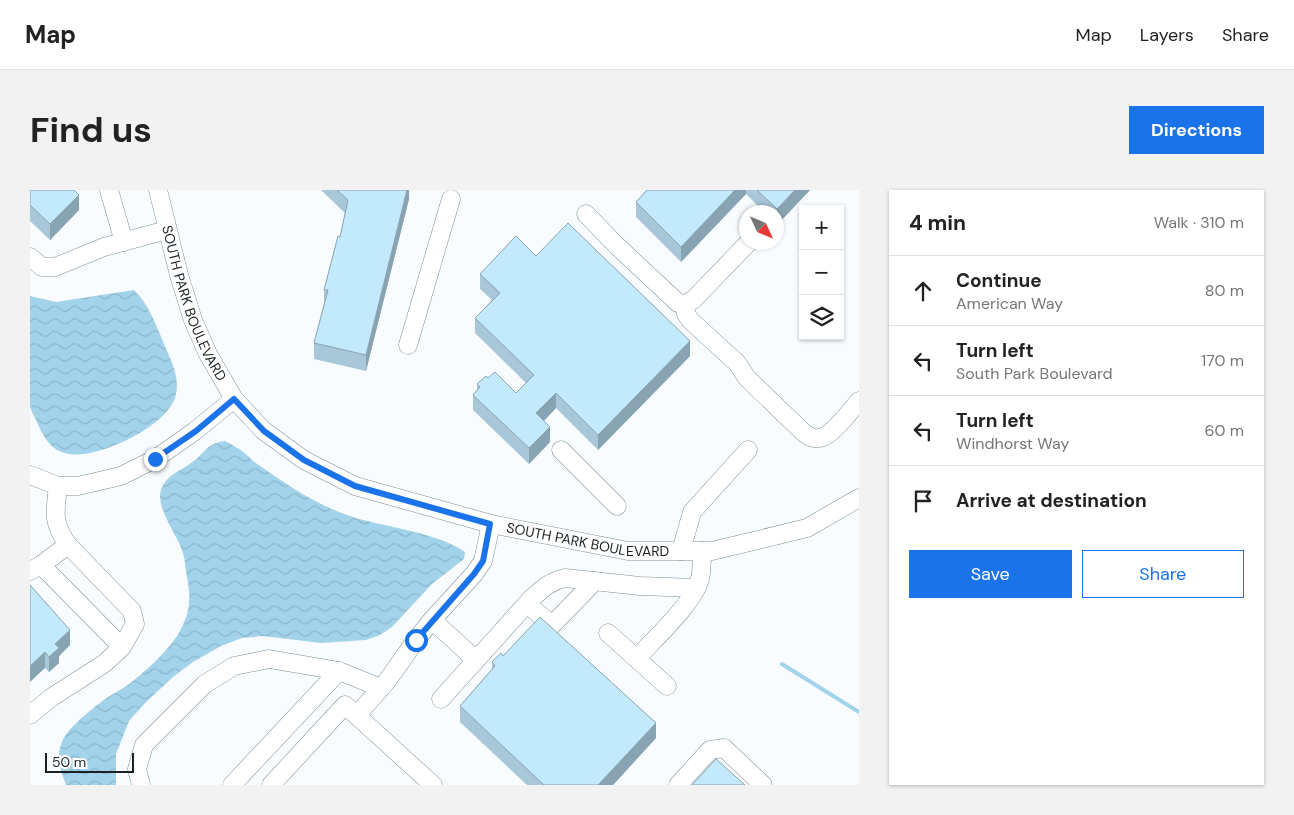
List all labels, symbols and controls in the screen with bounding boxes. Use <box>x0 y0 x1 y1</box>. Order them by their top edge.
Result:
text: Map <box>25 19 76 50</box>
text: Map <box>1076 23 1112 47</box>
text: Layers <box>1140 23 1194 47</box>
text: Share <box>1222 23 1269 47</box>
button: Directions <box>1129 106 1264 154</box>
text: Find us <box>30 107 152 153</box>
north arrow <box>739 205 784 250</box>
map controls <box>799 205 844 340</box>
button: + <box>799 205 844 250</box>
text: 4 min <box>909 209 966 237</box>
text: Walk · 310 m <box>1154 212 1244 233</box>
street label: SOUTH PARK BOULEVARD <box>158 223 231 384</box>
button: − <box>799 250 844 295</box>
text: Continue <box>956 268 1042 293</box>
icon: ahead <box>909 277 937 305</box>
text: 80 m <box>1205 280 1244 301</box>
text: American Way <box>956 293 1063 314</box>
button: layers <box>799 295 844 340</box>
text: Turn left <box>956 338 1034 363</box>
icon: left <box>909 347 937 375</box>
text: 170 m <box>1201 350 1244 371</box>
text: South Park Boulevard <box>956 363 1113 384</box>
text: Turn left <box>956 408 1034 433</box>
icon: left <box>909 417 937 445</box>
text: 60 m <box>1204 420 1244 441</box>
text: Windhorst Way <box>956 433 1069 454</box>
route end <box>144 448 167 471</box>
icon: arrive <box>909 487 937 515</box>
text: Arrive at destination <box>956 488 1147 513</box>
street label: SOUTH PARK BOULEVARD <box>505 518 669 560</box>
button: Save <box>909 550 1072 598</box>
button: Share <box>1082 550 1244 598</box>
route start <box>405 629 428 652</box>
scale bar <box>45 750 134 773</box>
text: 50 m <box>52 753 86 771</box>

